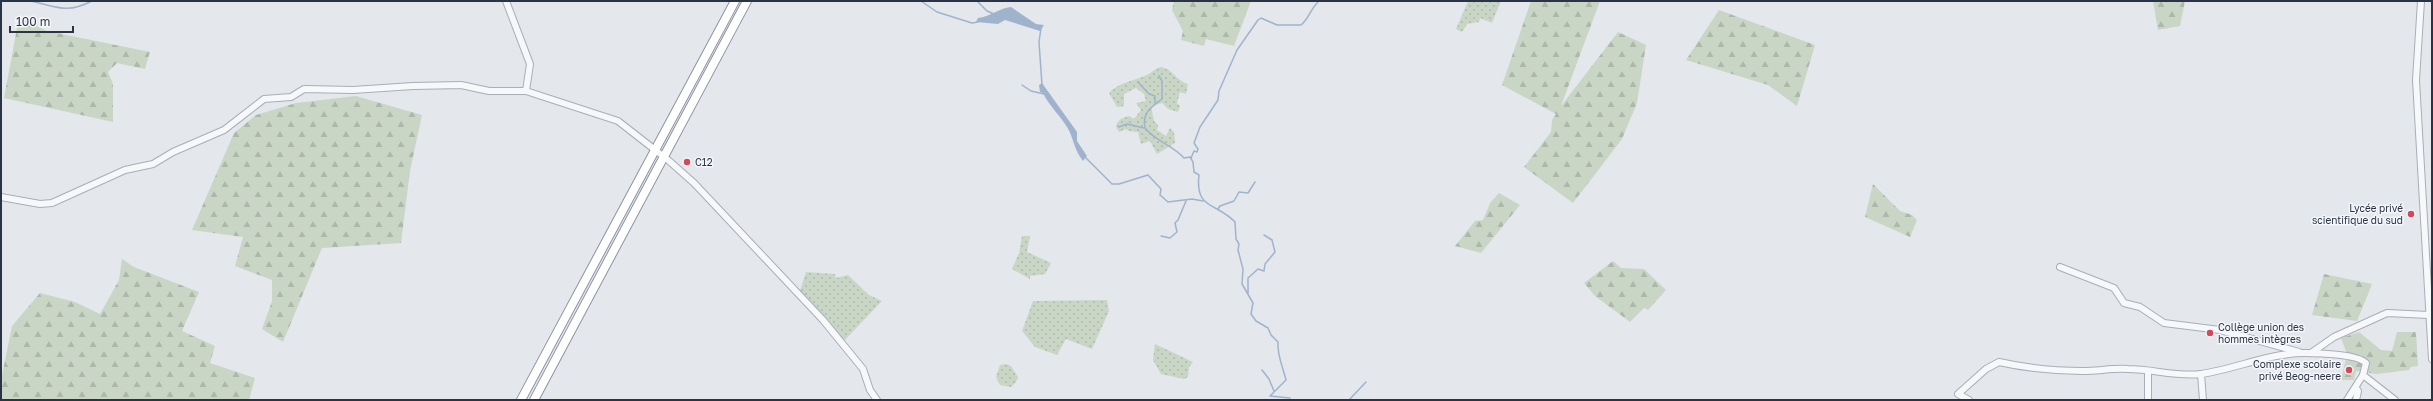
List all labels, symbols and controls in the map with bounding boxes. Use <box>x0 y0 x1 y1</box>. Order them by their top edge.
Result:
scale bar <box>10 8 73 34</box>
text: 100 m <box>16 14 50 29</box>
place label: C12 <box>695 156 713 168</box>
marker: C12 <box>682 157 692 167</box>
place label: Lycée privé scientifique du sud <box>2312 202 2403 226</box>
marker: Lycée privé scientifique du sud <box>2406 209 2416 219</box>
place label: Collège union des hommes intègres <box>2218 321 2304 345</box>
marker: Collège union des hommes intègres <box>2205 328 2215 338</box>
place label: Complexe scolaire privé Beog-neere <box>2253 358 2341 382</box>
marker: Complexe scolaire privé Beog-neere <box>2344 365 2354 375</box>

